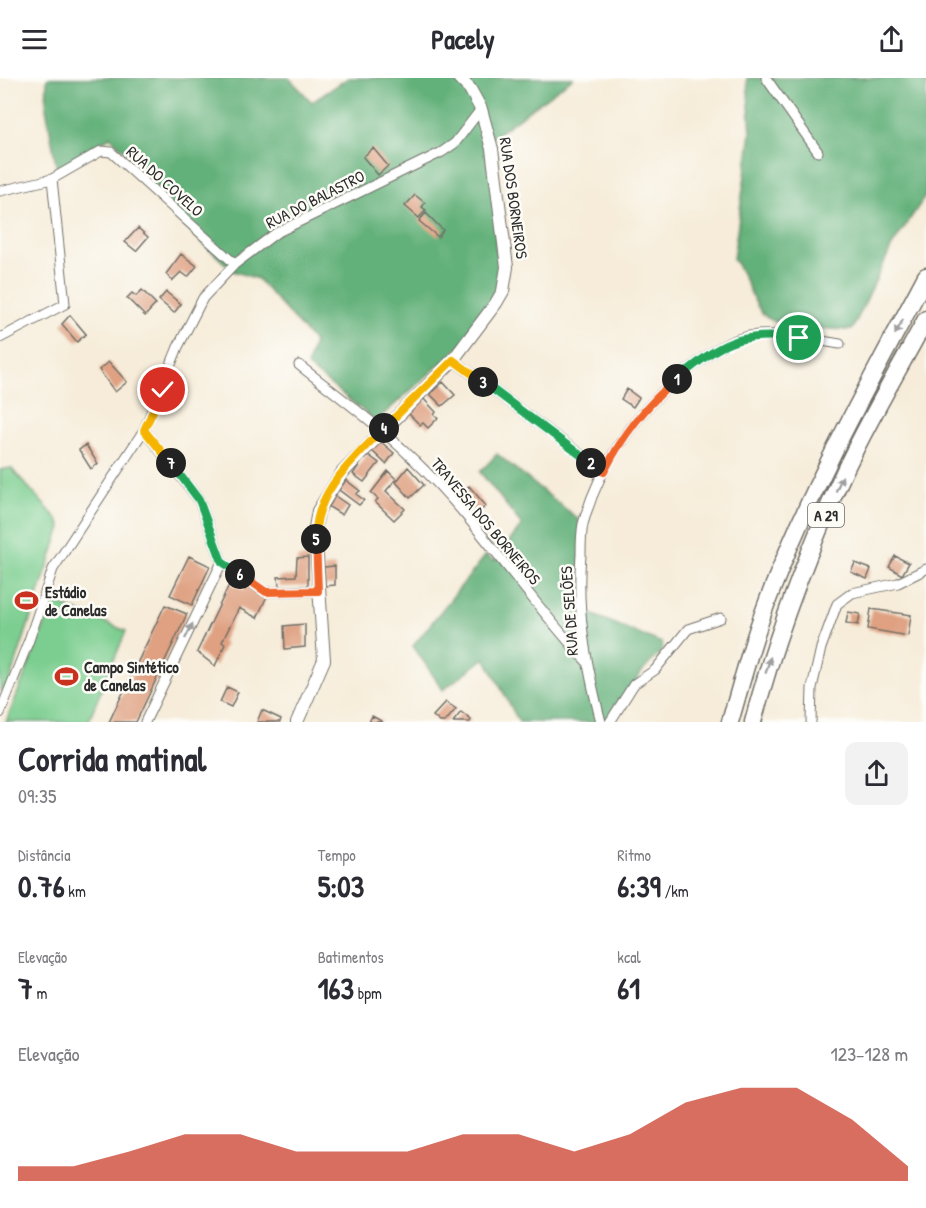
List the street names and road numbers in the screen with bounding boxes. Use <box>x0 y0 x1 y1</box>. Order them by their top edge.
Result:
street label: RUA DOS BORNEIROS <box>495 136 533 261</box>
street label: RUA DO COVELO <box>122 141 208 221</box>
street label: RUA DO BALASTRO <box>262 165 368 233</box>
street label: TRAVESSA DOS BORNEIROS <box>426 453 546 590</box>
road number: A 29 <box>808 503 844 527</box>
street label: RUA DE SELÕES <box>555 565 583 656</box>

